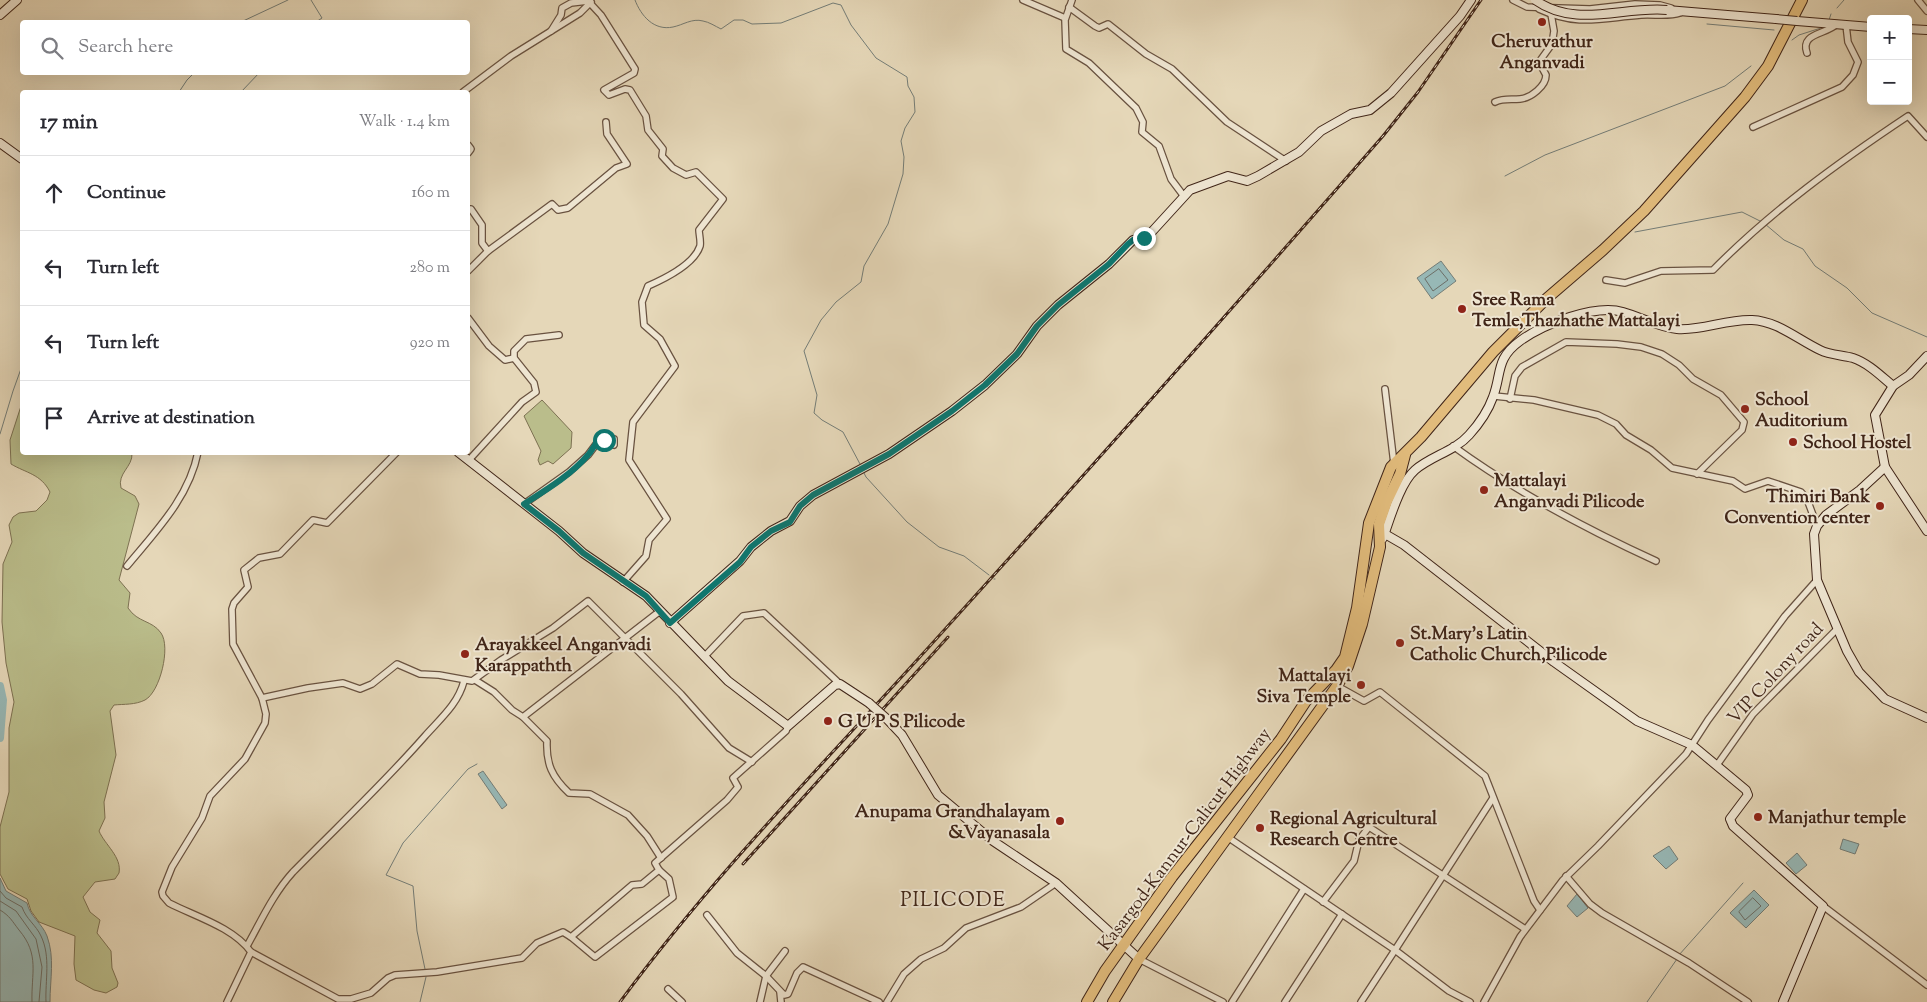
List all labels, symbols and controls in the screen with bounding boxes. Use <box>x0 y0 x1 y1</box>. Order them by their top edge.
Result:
map controls <box>1867 15 1912 105</box>
button: + <box>1867 15 1912 60</box>
marker: Cheruvathur Anganvadi <box>1536 16 1548 28</box>
search box <box>20 20 470 75</box>
place label: Cheruvathur Anganvadi <box>1491 30 1593 77</box>
icon: search <box>38 34 66 62</box>
text: Search here <box>78 34 173 61</box>
button: − <box>1867 60 1912 105</box>
text: 17 min <box>40 108 98 138</box>
text: Walk · 1.4 km <box>359 111 450 134</box>
icon: ahead <box>40 179 68 207</box>
text: Continue <box>87 180 166 207</box>
text: 160 m <box>412 182 450 205</box>
route end <box>1133 227 1156 250</box>
icon: left <box>40 254 68 282</box>
text: Turn left <box>87 255 159 282</box>
text: 280 m <box>409 257 450 280</box>
place label: Sree Rama Temle,Thazhathe Mattalayi <box>1472 288 1681 335</box>
marker: Sree Rama Temle,Thazhathe Mattalayi <box>1456 303 1468 315</box>
icon: left <box>40 329 68 357</box>
text: Turn left <box>87 330 159 357</box>
text: 920 m <box>410 332 450 355</box>
place label: School Auditorium <box>1755 388 1848 435</box>
marker: School Auditorium <box>1739 403 1751 415</box>
icon: arrive <box>40 404 68 432</box>
text: Arrive at destination <box>87 405 255 432</box>
route start <box>593 429 616 452</box>
place label: School Hostel <box>1803 431 1912 457</box>
marker: School Hostel <box>1787 436 1799 448</box>
place label: Mattalayi Anganvadi Pilicode <box>1494 469 1645 516</box>
marker: Mattalayi Anganvadi Pilicode <box>1478 484 1490 496</box>
place label: Thimiri Bank Convention center <box>1725 485 1870 532</box>
marker: Thimiri Bank Convention center <box>1874 500 1886 512</box>
street label: VIP Colony road <box>1722 618 1831 731</box>
place label: St.Mary's Latin Catholic Church,Pilicode <box>1410 622 1608 669</box>
place label: Arayakkeel Anganvadi Karappathth <box>475 633 652 680</box>
marker: St.Mary's Latin Catholic Church,Pilicode <box>1394 637 1406 649</box>
marker: Arayakkeel Anganvadi Karappathth <box>459 648 471 660</box>
place label: Mattalayi Siva Temple <box>1256 664 1352 711</box>
marker: Mattalayi Siva Temple <box>1355 679 1367 691</box>
place label: G U P S Pilicode <box>838 710 966 736</box>
marker: G U P S Pilicode <box>822 715 834 727</box>
street label: Kasargod-Kannur-Calicut Highway <box>1093 723 1278 957</box>
place label: Anupama Grandhalayam &Vayanasala <box>855 800 1051 847</box>
place label: Manjathur temple <box>1768 806 1907 832</box>
place label: Regional Agricultural Research Centre <box>1270 807 1438 854</box>
marker: Manjathur temple <box>1752 811 1764 823</box>
marker: Anupama Grandhalayam &Vayanasala <box>1054 815 1066 827</box>
marker: Regional Agricultural Research Centre <box>1254 822 1266 834</box>
district label: PILICODE <box>900 887 1006 916</box>

